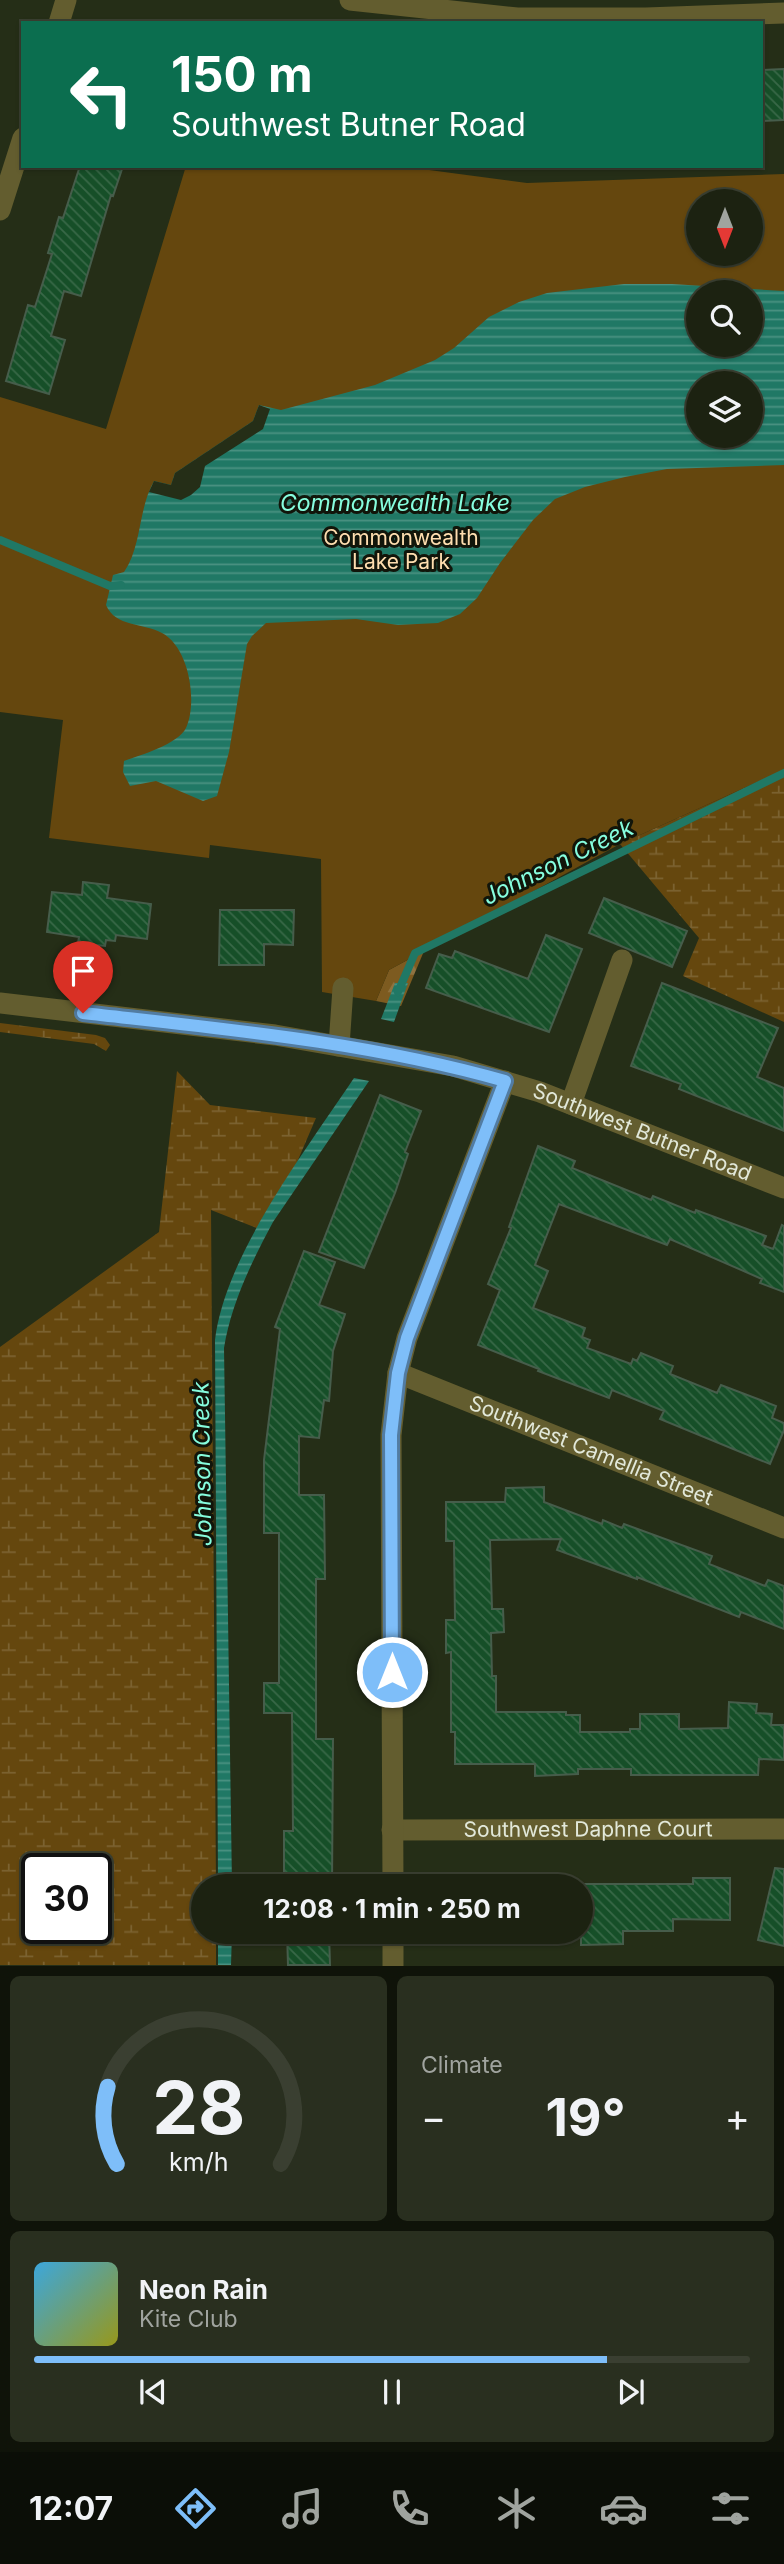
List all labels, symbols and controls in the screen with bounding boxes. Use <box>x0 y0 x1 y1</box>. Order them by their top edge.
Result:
text: 150 m <box>171 45 313 104</box>
icon: left <box>56 49 147 140</box>
text: Southwest Butner Road <box>171 105 526 144</box>
north arrow <box>686 189 763 266</box>
map controls <box>686 189 763 448</box>
button: search <box>686 280 763 357</box>
button: layers <box>686 371 763 448</box>
water label: Commonwealth Lake <box>280 489 510 517</box>
park label: Commonwealth Lake Park <box>323 525 479 574</box>
water label: Johnson Creek <box>478 813 638 911</box>
pin <box>53 941 113 1013</box>
icon: arrive <box>64 952 102 990</box>
street label: Southwest Butner Road <box>530 1078 755 1186</box>
water label: Johnson Creek <box>187 1381 217 1546</box>
street label: Southwest Camellia Street <box>466 1390 717 1510</box>
position arrow <box>355 1635 429 1709</box>
street label: Southwest Daphne Court <box>463 1816 713 1842</box>
speed limit sign: 30 <box>21 1853 112 1944</box>
text: 12:08 · 1 min · 250 m <box>263 1893 521 1924</box>
text: Climate <box>421 2051 503 2079</box>
text: 28 <box>152 2064 245 2153</box>
text: 19° <box>545 2086 626 2149</box>
text: − <box>421 2094 446 2140</box>
text: + <box>725 2094 750 2140</box>
text: km/h <box>169 2147 228 2177</box>
text: Neon Rain <box>139 2274 268 2305</box>
text: Kite Club <box>139 2305 238 2333</box>
icon: previous <box>134 2373 172 2411</box>
icon: pause <box>373 2373 411 2411</box>
icon: next <box>612 2373 650 2411</box>
icon: directions <box>171 2484 220 2533</box>
icon: music <box>278 2484 327 2533</box>
icon: phone <box>385 2484 434 2533</box>
icon: climate <box>492 2484 541 2533</box>
icon: car <box>599 2484 648 2533</box>
icon: filters <box>706 2484 755 2533</box>
text: 12:07 <box>29 2489 113 2528</box>

